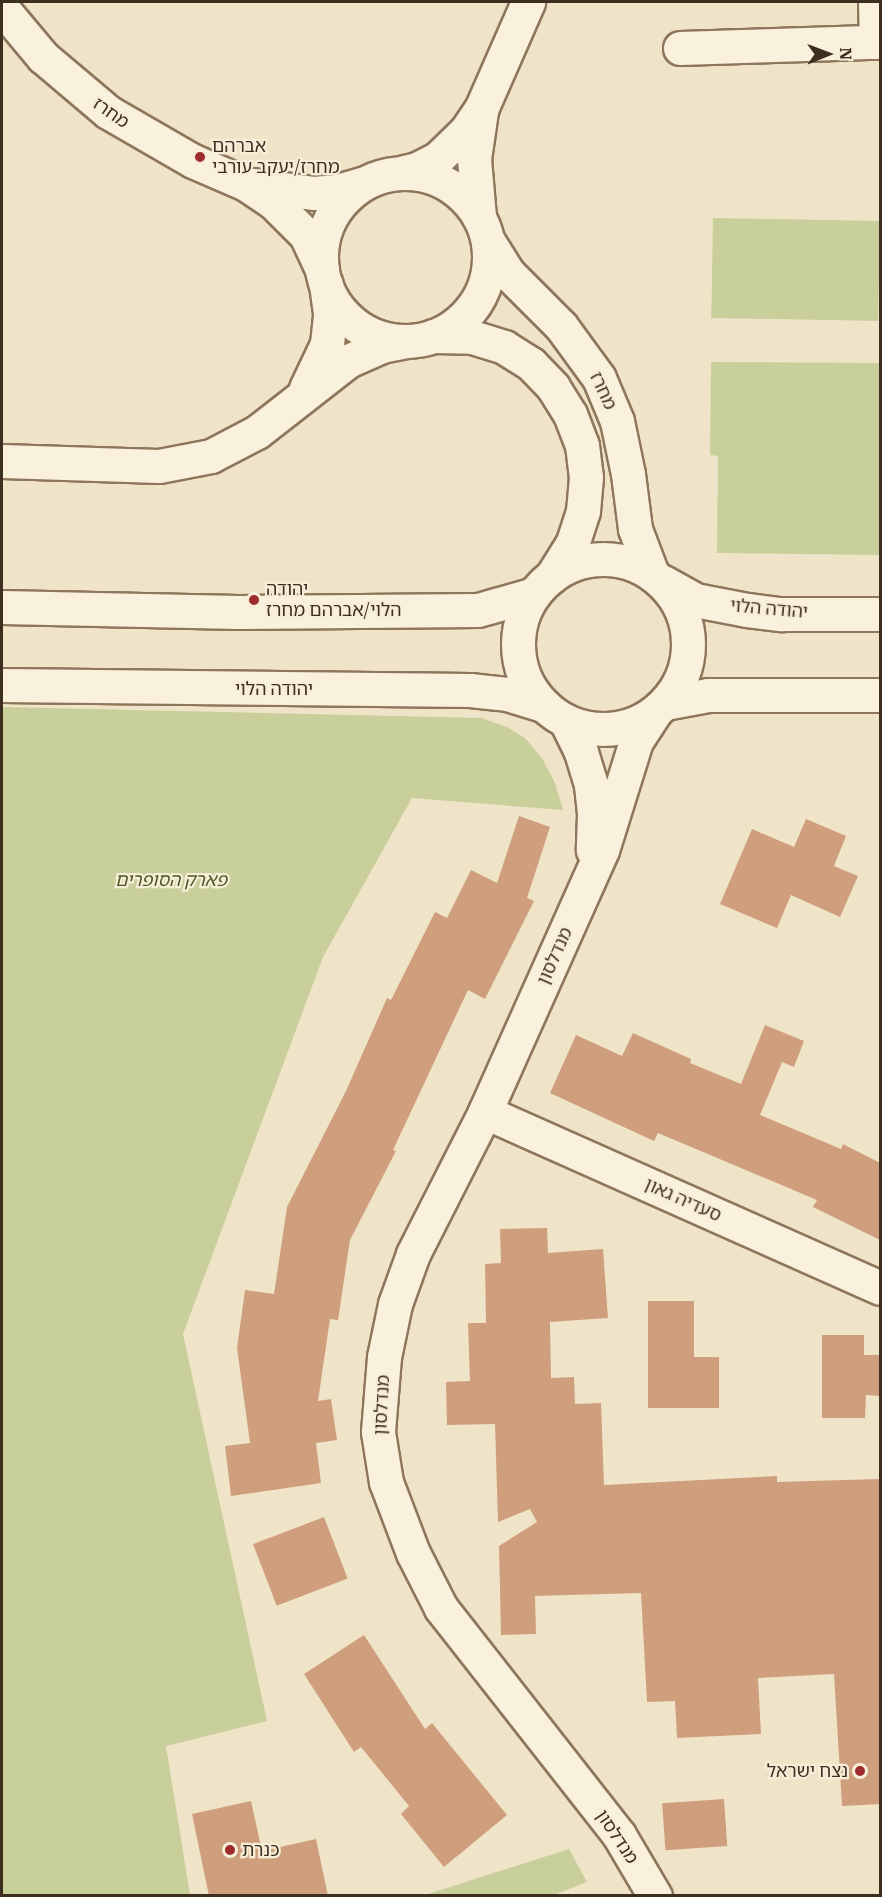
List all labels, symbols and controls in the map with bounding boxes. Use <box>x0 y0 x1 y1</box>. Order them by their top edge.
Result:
north arrow <box>798 24 858 84</box>
text: N <box>836 47 856 60</box>
street label: מחרז <box>89 93 133 133</box>
place label: אברהם מחרז/יעקב עורבי <box>212 136 340 178</box>
marker: אברהם מחרז/יעקב עורבי <box>193 150 207 164</box>
street label: מחרז <box>585 369 621 413</box>
place label: יהודה הלוי/אברהם מחרז <box>266 579 402 622</box>
marker: יהודה הלוי/אברהם מחרז <box>247 593 261 607</box>
street label: יהודה הלוי <box>729 595 809 623</box>
street label: יהודה הלוי <box>235 678 313 700</box>
park label: פארק הסופרים <box>115 869 227 891</box>
street label: מנדלסון <box>533 924 577 988</box>
street label: סעדיה גאון <box>641 1173 725 1227</box>
street label: מנדלסון <box>370 1374 394 1436</box>
place label: נצח ישראל <box>767 1760 848 1782</box>
marker: נצח ישראל <box>853 1764 867 1778</box>
street label: מנדלסון <box>591 1806 643 1868</box>
place label: כנרת <box>242 1839 279 1861</box>
marker: כנרת <box>223 1843 237 1857</box>

